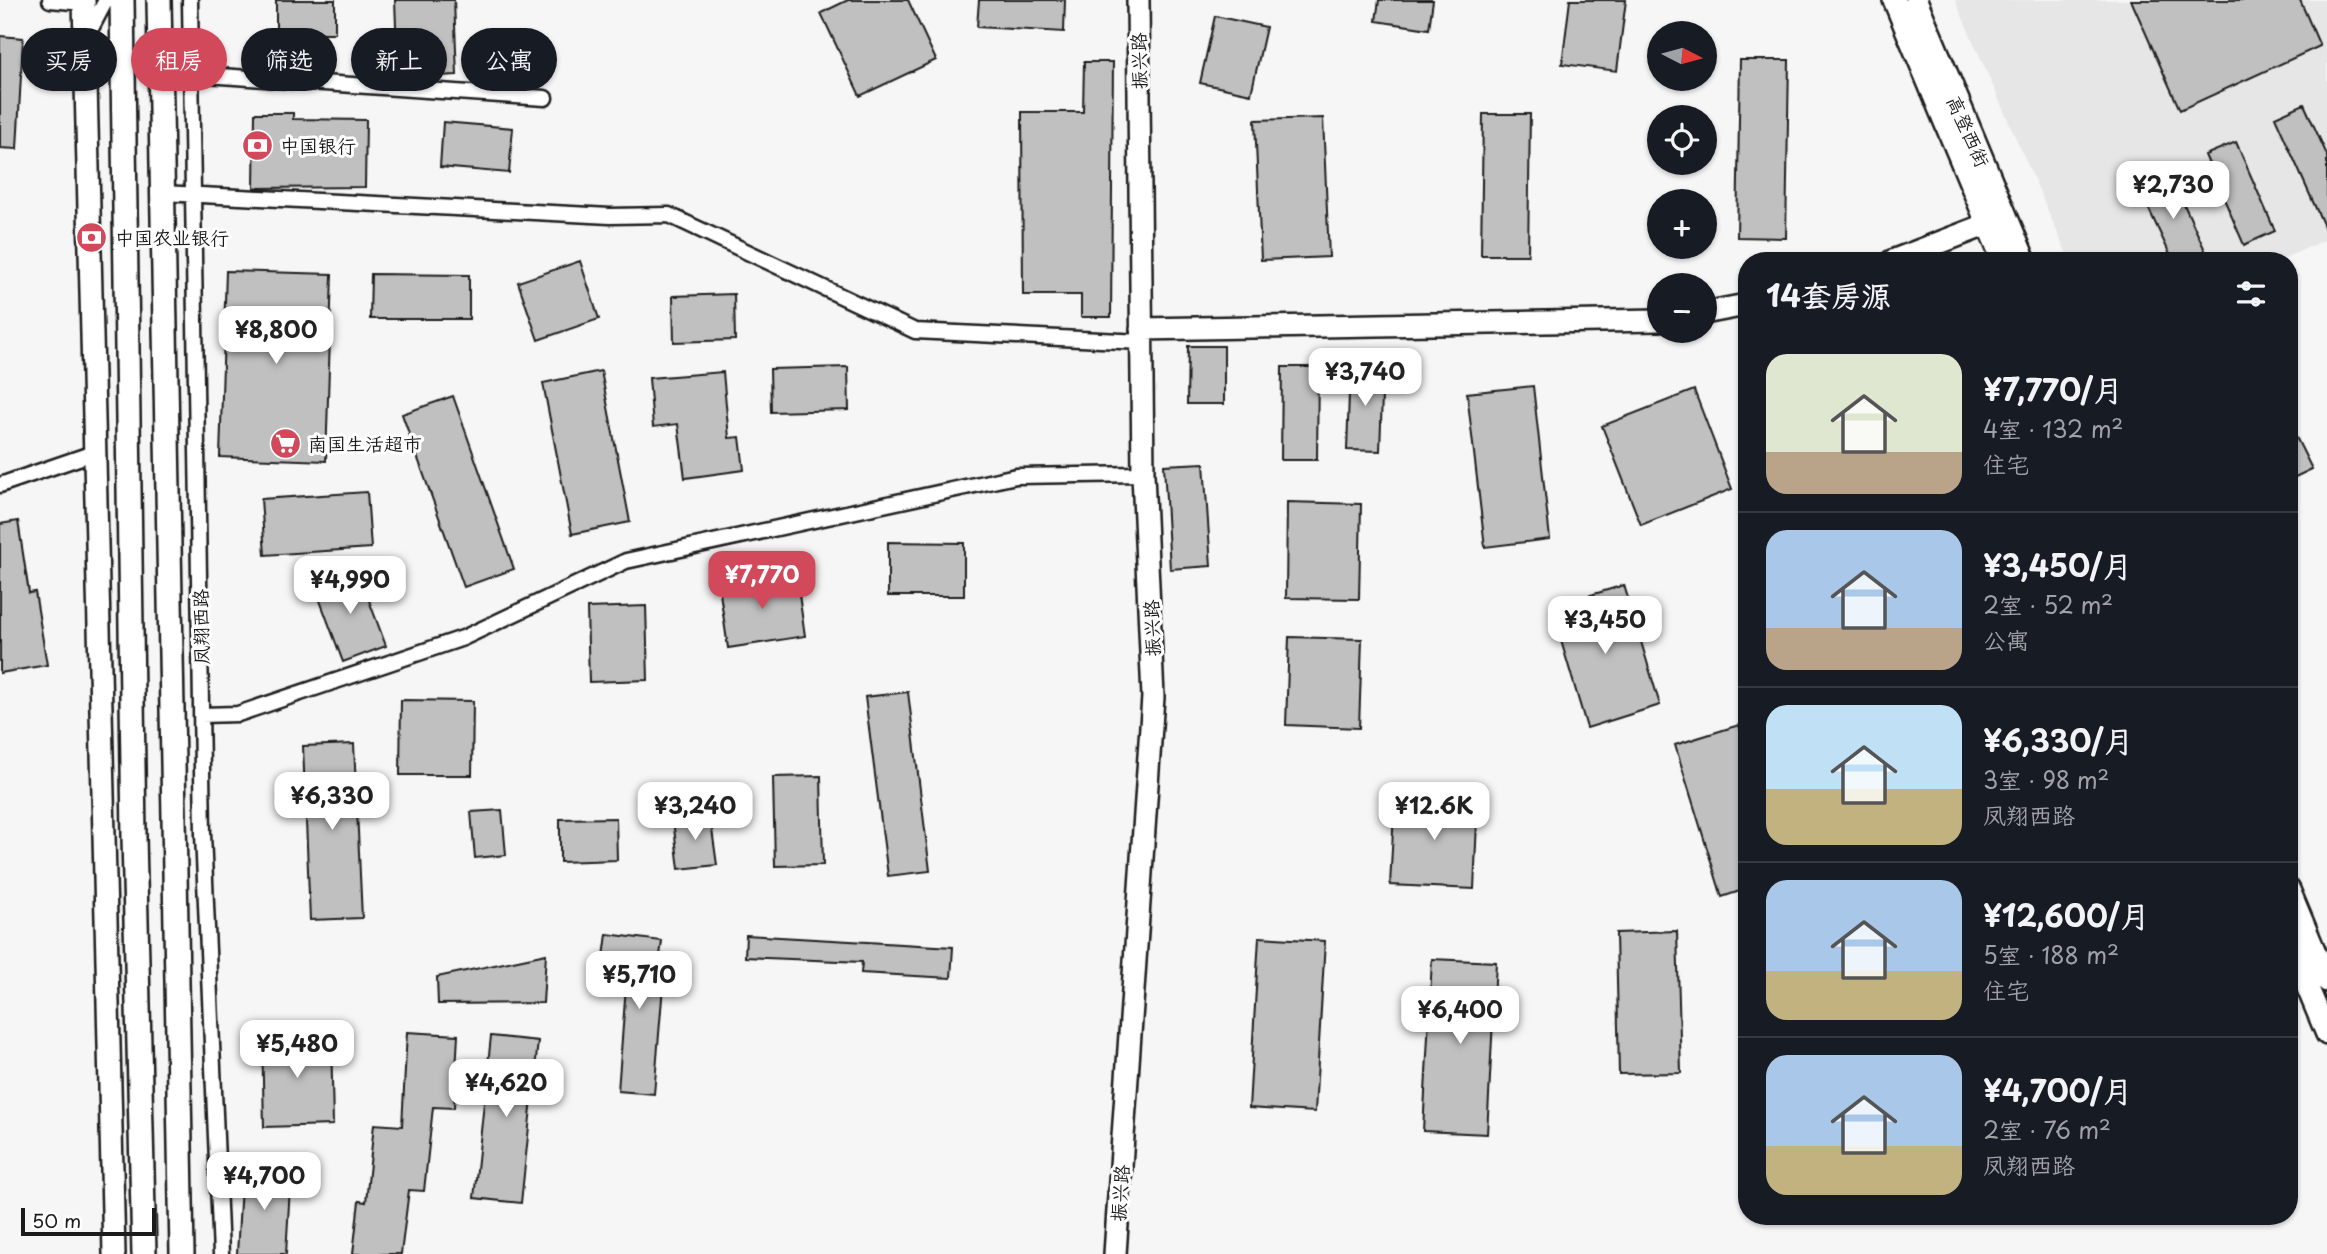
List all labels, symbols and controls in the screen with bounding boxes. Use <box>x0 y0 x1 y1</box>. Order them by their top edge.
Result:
north arrow <box>1647 21 1717 91</box>
map controls <box>1647 21 1717 343</box>
chip: 买房 <box>21 28 117 91</box>
chip: 租房 <box>131 28 227 91</box>
chip: 筛选 <box>241 28 337 91</box>
chip: 新上 <box>351 28 447 91</box>
chip: 公寓 <box>461 28 557 91</box>
street label: 振兴路 <box>1124 32 1152 90</box>
street label: 高登西街 <box>1941 91 1997 171</box>
button: locate <box>1647 105 1717 175</box>
bank icon: 中国银行 <box>240 128 274 162</box>
place label: 中国银行 <box>280 131 356 159</box>
pin: ¥2,730 <box>2116 162 2230 221</box>
text: ¥2,730 <box>2132 166 2214 201</box>
button: + <box>1647 189 1717 259</box>
bank icon: 中国农业银行 <box>75 220 109 254</box>
place label: 中国农业银行 <box>115 223 229 251</box>
text: 14套房源 <box>1766 272 1891 317</box>
button: − <box>1647 273 1717 343</box>
icon: filters <box>2232 275 2270 313</box>
pin: ¥8,800 <box>219 306 333 366</box>
text: ¥8,800 <box>235 311 317 346</box>
pin: ¥3,740 <box>1308 348 1422 408</box>
text: ¥3,740 <box>1325 353 1405 388</box>
text: ¥7,770/月 <box>1983 366 2123 411</box>
icon: home <box>1822 382 1906 466</box>
text: 4室 · 132 m² <box>1983 411 2123 446</box>
supermarket icon: 南国生活超市 <box>268 426 302 460</box>
place label: 南国生活超市 <box>308 429 422 457</box>
text: 住宅 <box>1983 446 2029 481</box>
text: ¥3,450/月 <box>1983 542 2132 587</box>
pin: ¥7,770 <box>705 552 819 611</box>
pin: ¥4,990 <box>293 556 407 616</box>
text: ¥7,770 <box>724 556 800 591</box>
icon: home <box>1822 558 1906 642</box>
text: ¥4,990 <box>310 561 390 596</box>
text: 2室 · 52 m² <box>1983 587 2113 622</box>
street label: 凤翔西路 <box>185 589 215 665</box>
pin: ¥3,450 <box>1548 596 1662 656</box>
street label: 振兴路 <box>1136 599 1166 657</box>
text: ¥3,450 <box>1564 601 1646 636</box>
text: 公寓 <box>1983 622 2029 657</box>
text: ¥6,330/月 <box>1983 717 2134 762</box>
icon: home <box>1822 733 1906 817</box>
text: 3室 · 98 m² <box>1983 762 2109 797</box>
pin: ¥6,330 <box>275 772 389 832</box>
text: ¥6,330 <box>290 777 374 812</box>
pin: ¥3,240 <box>638 782 752 842</box>
pin: ¥12.6K <box>1377 782 1491 842</box>
text: ¥3,240 <box>654 787 736 822</box>
text: ¥12.6K <box>1395 787 1473 822</box>
text: 凤翔西路 <box>1983 797 2075 832</box>
text: ¥12,600/月 <box>1983 892 2150 937</box>
icon: home <box>1822 908 1906 992</box>
text: 5室 · 188 m² <box>1983 937 2119 972</box>
pin: ¥5,710 <box>582 951 696 1011</box>
text: ¥5,710 <box>602 956 676 991</box>
text: 住宅 <box>1983 972 2029 1007</box>
pin: ¥6,400 <box>1403 986 1517 1046</box>
text: ¥6,400 <box>1417 991 1503 1026</box>
pin: ¥5,480 <box>240 1020 354 1080</box>
text: ¥5,480 <box>256 1025 338 1060</box>
pin: ¥4,620 <box>449 1060 563 1119</box>
text: ¥4,620 <box>465 1064 547 1099</box>
text: ¥4,700/月 <box>1983 1067 2132 1112</box>
icon: home <box>1822 1083 1906 1167</box>
text: 2室 · 76 m² <box>1983 1112 2111 1147</box>
text: 凤翔西路 <box>1983 1147 2075 1182</box>
pin: ¥4,700 <box>207 1152 321 1212</box>
text: ¥4,700 <box>223 1157 305 1192</box>
street label: 振兴路 <box>1103 1164 1135 1222</box>
scale bar <box>21 1205 156 1237</box>
text: 50 m <box>32 1206 81 1234</box>

